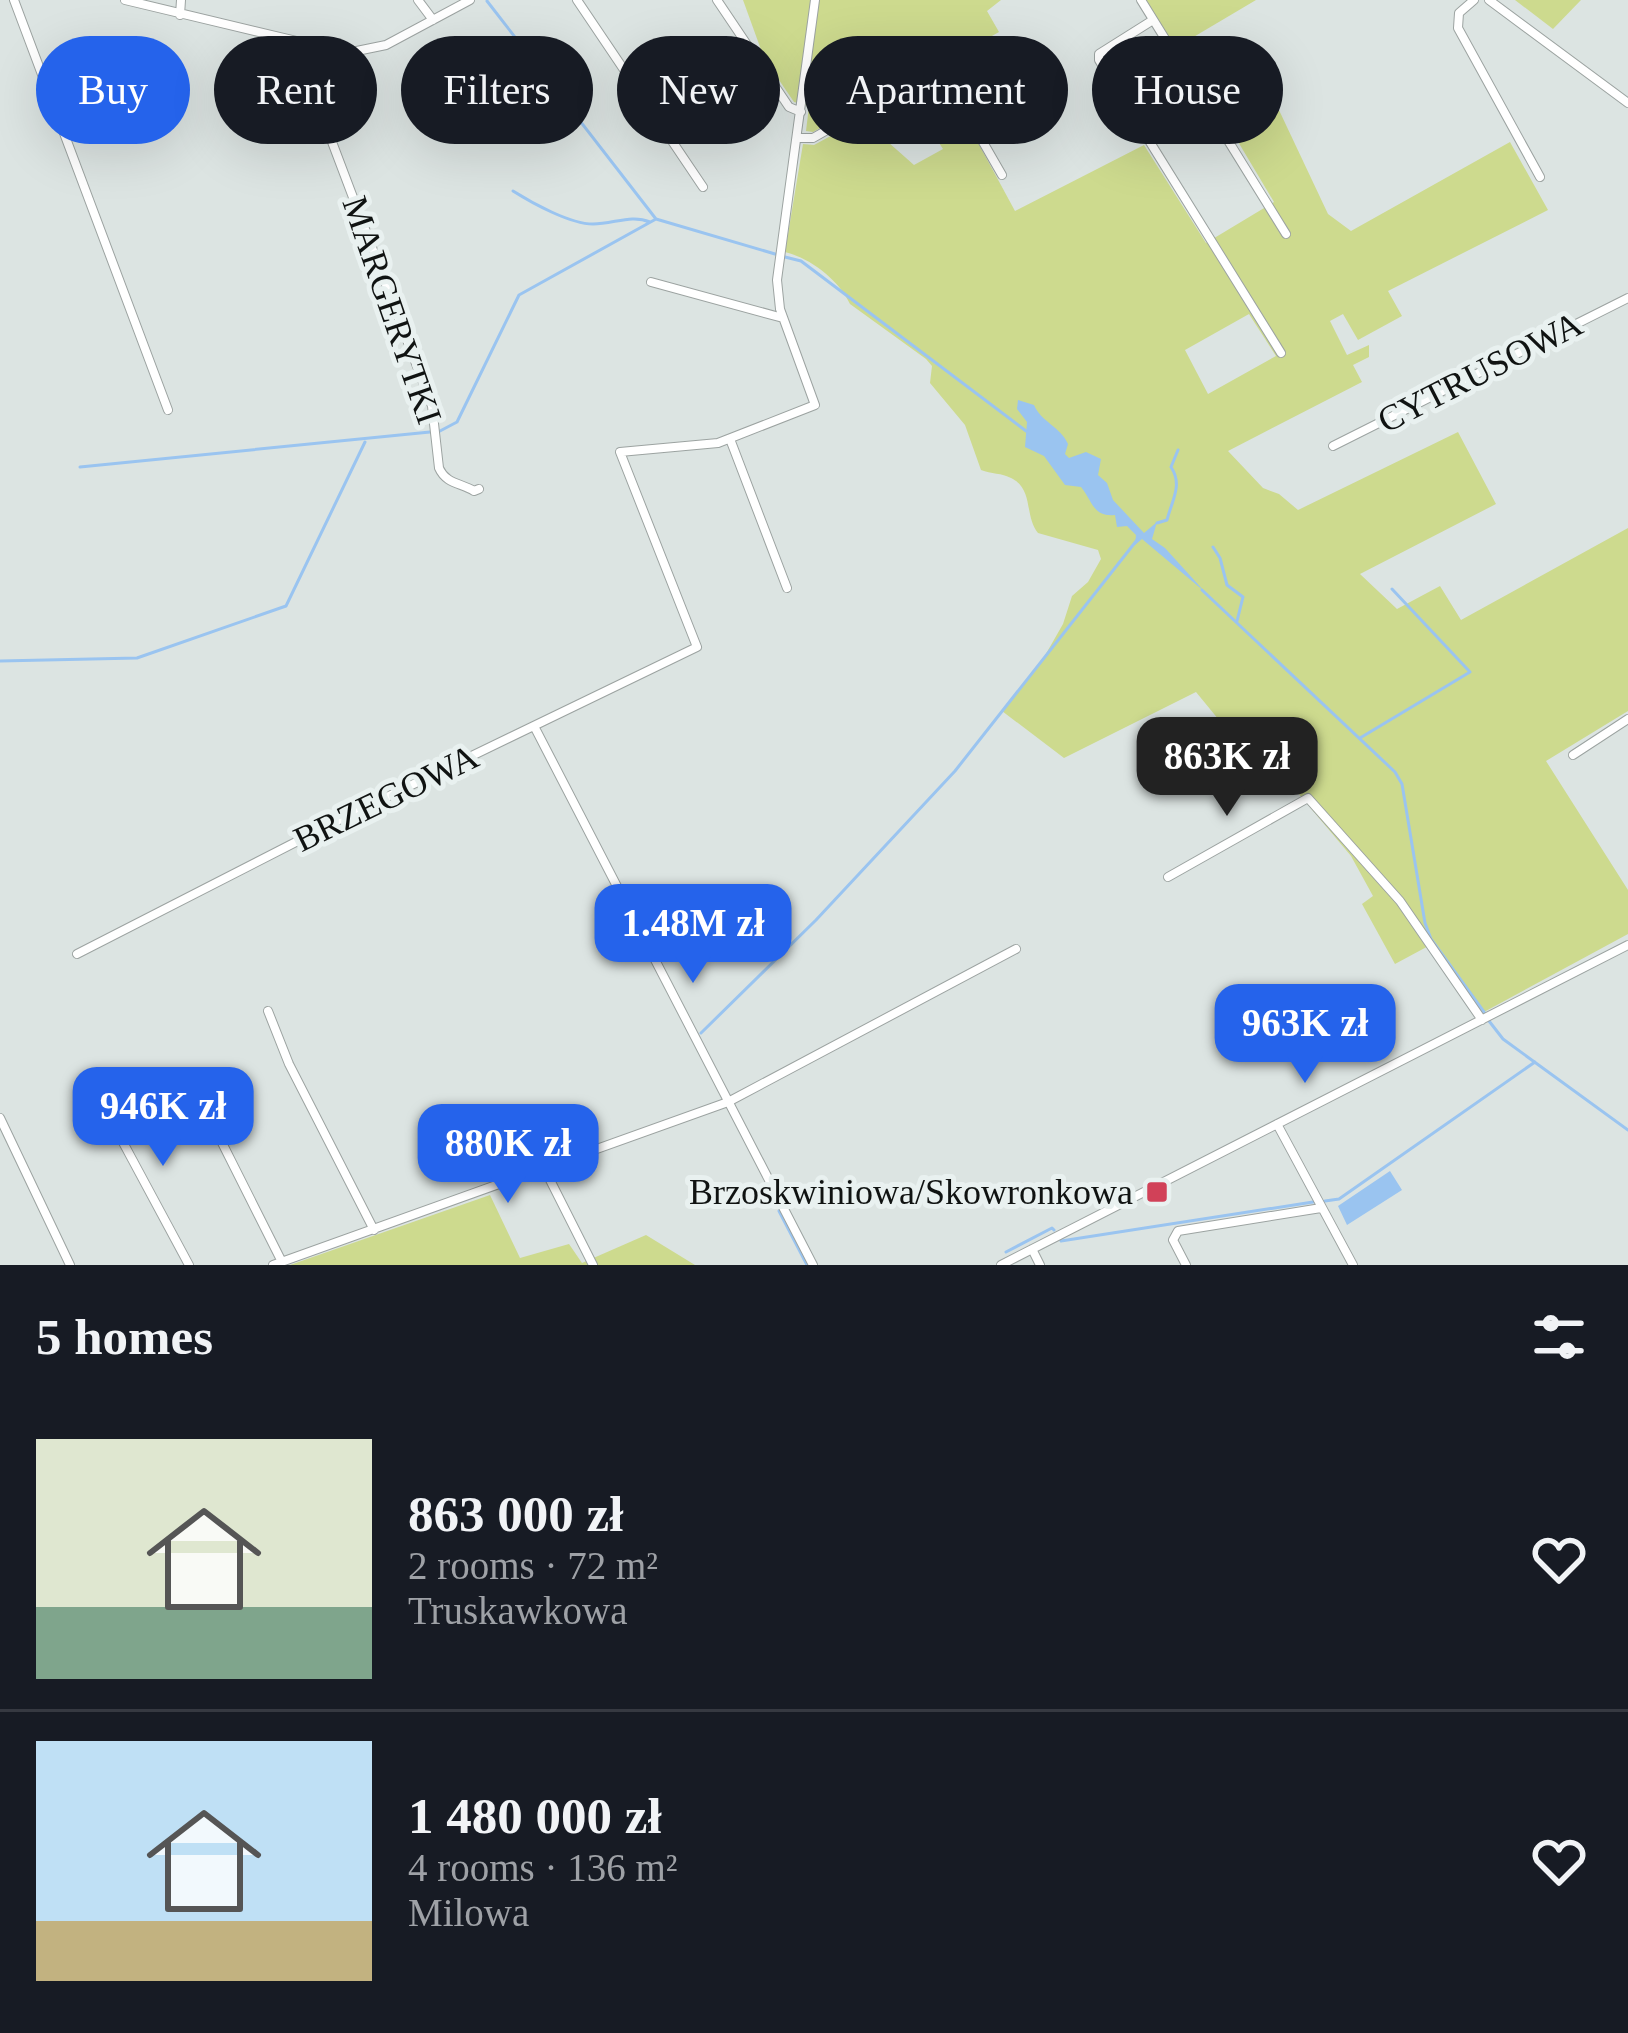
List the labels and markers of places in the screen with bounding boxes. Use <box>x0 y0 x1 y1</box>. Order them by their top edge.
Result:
pin: 863K zł <box>1116 717 1338 819</box>
pin: 1.48M zł <box>569 884 817 986</box>
pin: 963K zł <box>1194 984 1416 1086</box>
pin: 946K zł <box>52 1067 274 1169</box>
pin: 880K zł <box>397 1104 619 1206</box>
place label: Brzoskwiniowa/Skowronkowa <box>689 1172 1133 1212</box>
marker: Brzoskwiniowa/Skowronkowa <box>1144 1179 1170 1205</box>

